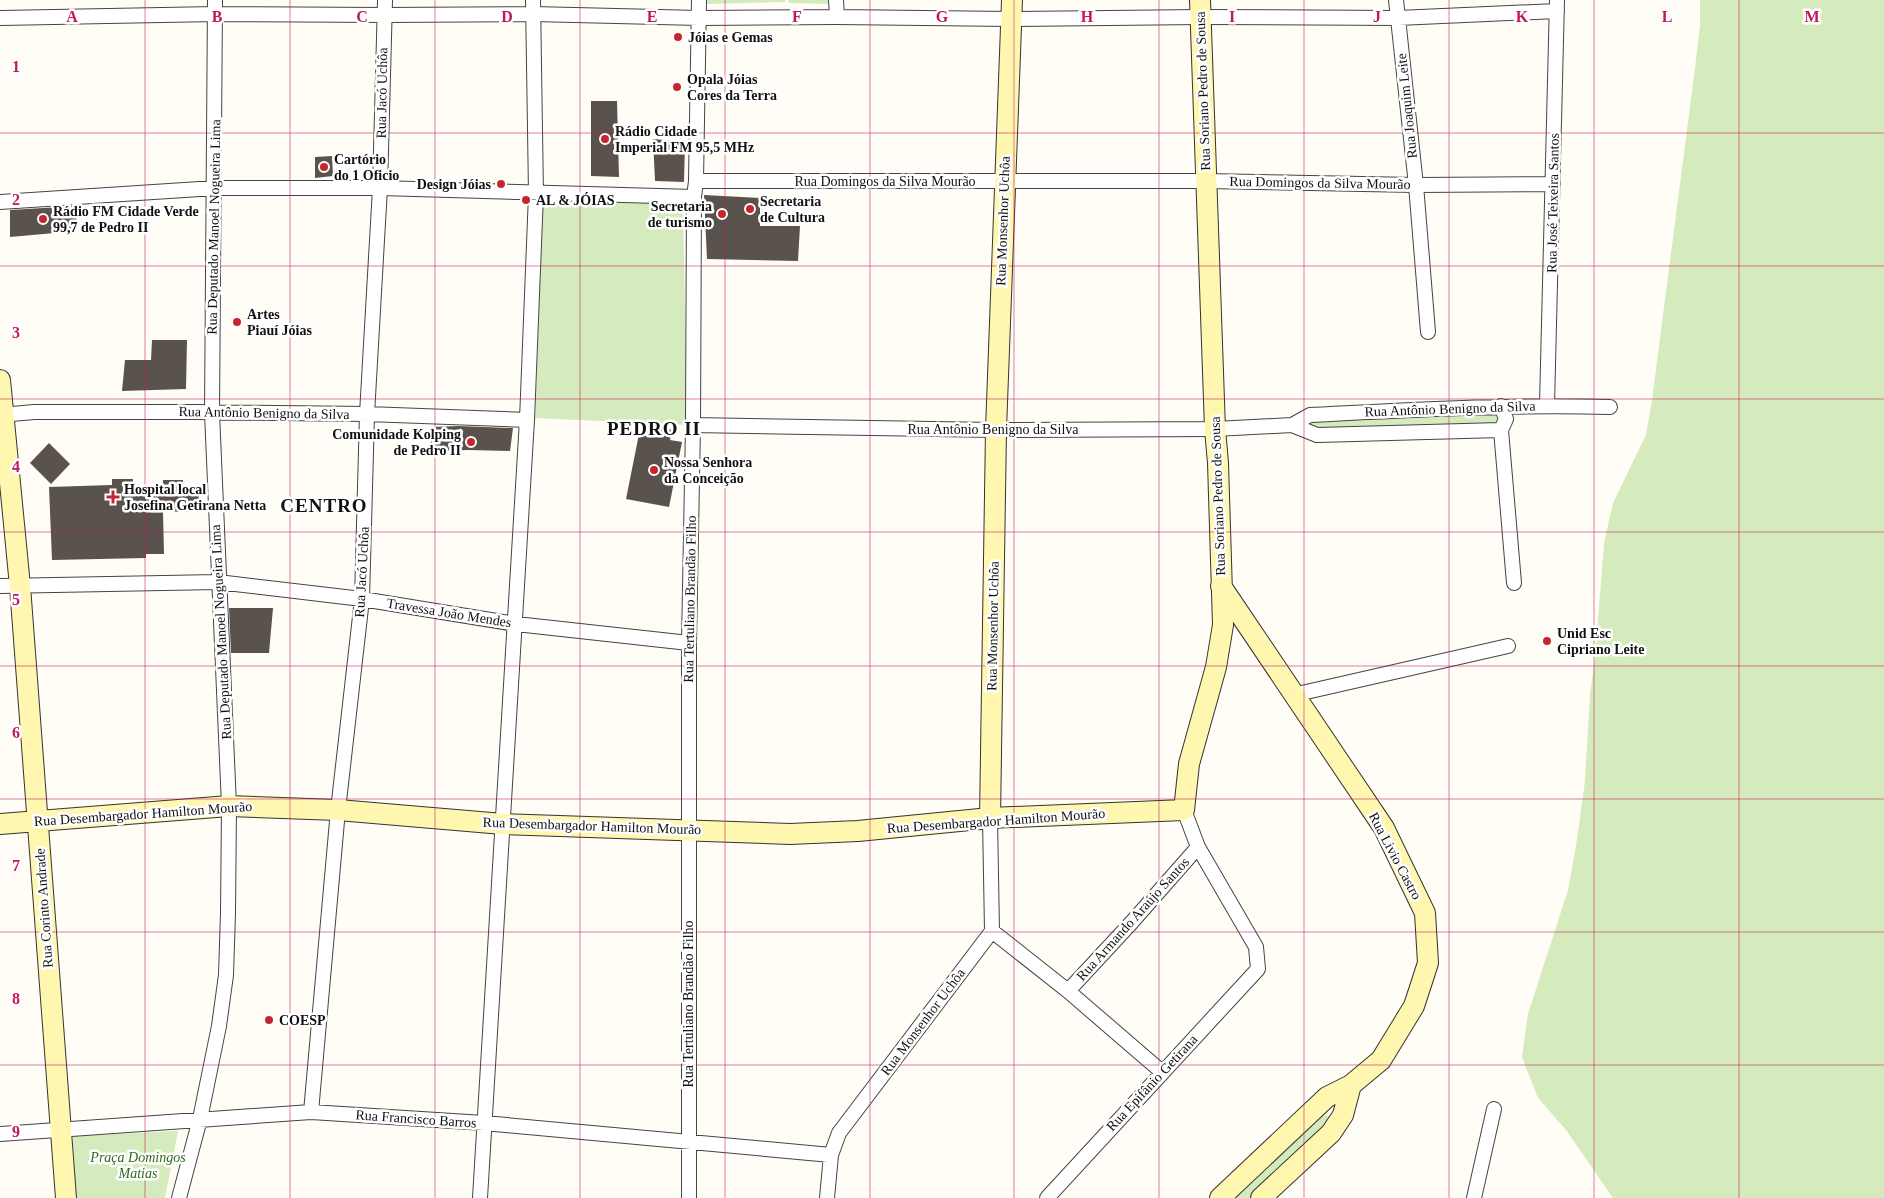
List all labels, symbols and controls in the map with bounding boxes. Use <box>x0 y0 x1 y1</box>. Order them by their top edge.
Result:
text: A <box>66 8 78 25</box>
text: B <box>212 8 223 25</box>
text: C <box>356 8 368 25</box>
text: D <box>501 8 513 25</box>
text: E <box>647 8 657 25</box>
text: F <box>792 8 802 25</box>
text: G <box>936 8 949 25</box>
text: H <box>1081 8 1094 25</box>
text: I <box>1229 8 1235 25</box>
text: J <box>1373 8 1381 25</box>
text: K <box>1516 8 1529 25</box>
text: L <box>1662 8 1672 25</box>
text: M <box>1804 8 1820 25</box>
street label: Rua Soriano Pedro de Sousa <box>1193 10 1213 171</box>
place label: Jóias e Gemas <box>688 30 773 45</box>
marker: Jóias e Gemas <box>672 31 684 43</box>
street label: Rua Jacó Uchôa <box>374 47 390 139</box>
street label: Rua Joaquim Leite <box>1394 53 1420 159</box>
text: 1 <box>12 58 20 75</box>
place label: Opala Jóias Cores da Terra <box>687 72 777 103</box>
marker: Opala Jóias Cores da Terra <box>671 81 683 93</box>
street label: Rua Deputado Manoel Nogueira Lima <box>205 118 223 335</box>
place label: Rádio Cidade Imperial FM 95,5 MHz <box>615 124 754 155</box>
marker: Rádio Cidade Imperial FM 95,5 MHz <box>599 133 611 145</box>
street label: Rua José Teixeira Santos <box>1544 133 1562 273</box>
place label: Cartório do 1 Oficio <box>334 152 399 183</box>
street label: Rua Monsenhor Uchôa <box>993 155 1013 286</box>
marker: Cartório do 1 Oficio <box>318 161 330 173</box>
street label: Rua Domingos da Silva Mourão <box>794 174 976 189</box>
street label: Rua Domingos da Silva Mourão <box>1229 174 1411 192</box>
place label: Design Jóias <box>417 177 492 192</box>
marker: Design Jóias <box>495 178 507 190</box>
text: 2 <box>12 191 20 208</box>
place label: AL & JÓIAS <box>536 192 615 208</box>
marker: AL & JÓIAS <box>520 194 532 206</box>
place label: Secretaria de Cultura <box>760 194 825 225</box>
place label: Secretaria de turismo <box>648 199 712 230</box>
marker: Secretaria de Cultura <box>744 203 756 215</box>
place label: Rádio FM Cidade Verde 99,7 de Pedro II <box>53 204 199 235</box>
marker: Secretaria de turismo <box>716 208 728 220</box>
marker: Rádio FM Cidade Verde 99,7 de Pedro II <box>37 213 49 225</box>
place label: Artes Piauí Jóias <box>247 307 313 338</box>
marker: Artes Piauí Jóias <box>231 316 243 328</box>
text: 3 <box>12 324 20 341</box>
street label: Rua Antônio Benigno da Silva <box>1364 398 1537 419</box>
street label: Rua Antônio Benigno da Silva <box>178 404 350 422</box>
street label: Rua Soriano Pedro de Sousa <box>1208 415 1228 576</box>
district label: PEDRO II <box>607 418 701 439</box>
street label: Rua Antônio Benigno da Silva <box>907 422 1079 437</box>
place label: Comunidade Kolping de Pedro II <box>332 427 461 458</box>
marker: Comunidade Kolping de Pedro II <box>465 436 477 448</box>
place label: Nossa Senhora da Conceição <box>664 455 752 486</box>
text: 4 <box>12 458 20 475</box>
marker: Nossa Senhora da Conceição <box>648 464 660 476</box>
place label: Hospital local Josefina Getirana Netta <box>124 482 266 513</box>
marker: Hospital local Josefina Getirana Netta <box>106 490 120 504</box>
district label: CENTRO <box>280 495 368 516</box>
street label: Rua Tertuliano Brandão Filho <box>681 515 699 683</box>
street label: Rua Deputado Manoel Nogueira Lima <box>208 523 234 740</box>
street label: Rua Jacó Uchôa <box>352 525 372 618</box>
street label: Rua Monsenhor Uchôa <box>984 560 1002 691</box>
text: 5 <box>12 591 20 608</box>
street label: Travessa João Mendes <box>385 596 513 630</box>
place label: Unid Esc Cipriano Leite <box>1557 626 1645 657</box>
marker: Unid Esc Cipriano Leite <box>1541 635 1553 647</box>
text: 6 <box>12 724 20 741</box>
street label: Rua Desembargador Hamilton Mourão <box>33 799 253 829</box>
street label: Rua Desembargador Hamilton Mourão <box>886 806 1106 836</box>
street label: Rua Livio Castro <box>1366 810 1424 902</box>
street label: Rua Desembargador Hamilton Mourão <box>482 815 702 837</box>
street label: Rua Corinto Andrade <box>32 848 56 968</box>
street label: Rua Armando Araújo Santos <box>1074 854 1192 984</box>
text: 7 <box>12 857 20 874</box>
street label: Rua Tertuliano Brandão Filho <box>681 920 696 1088</box>
street label: Rua Monsenhor Uchôa <box>878 965 969 1078</box>
text: 8 <box>12 990 20 1007</box>
place label: COESP <box>279 1013 326 1028</box>
marker: COESP <box>263 1014 275 1026</box>
street label: Rua Epifânio Getirana <box>1104 1031 1201 1134</box>
street label: Rua Francisco Barros <box>355 1107 477 1131</box>
text: 9 <box>12 1123 20 1140</box>
park label: Praça Domingos Matias <box>89 1150 186 1181</box>

